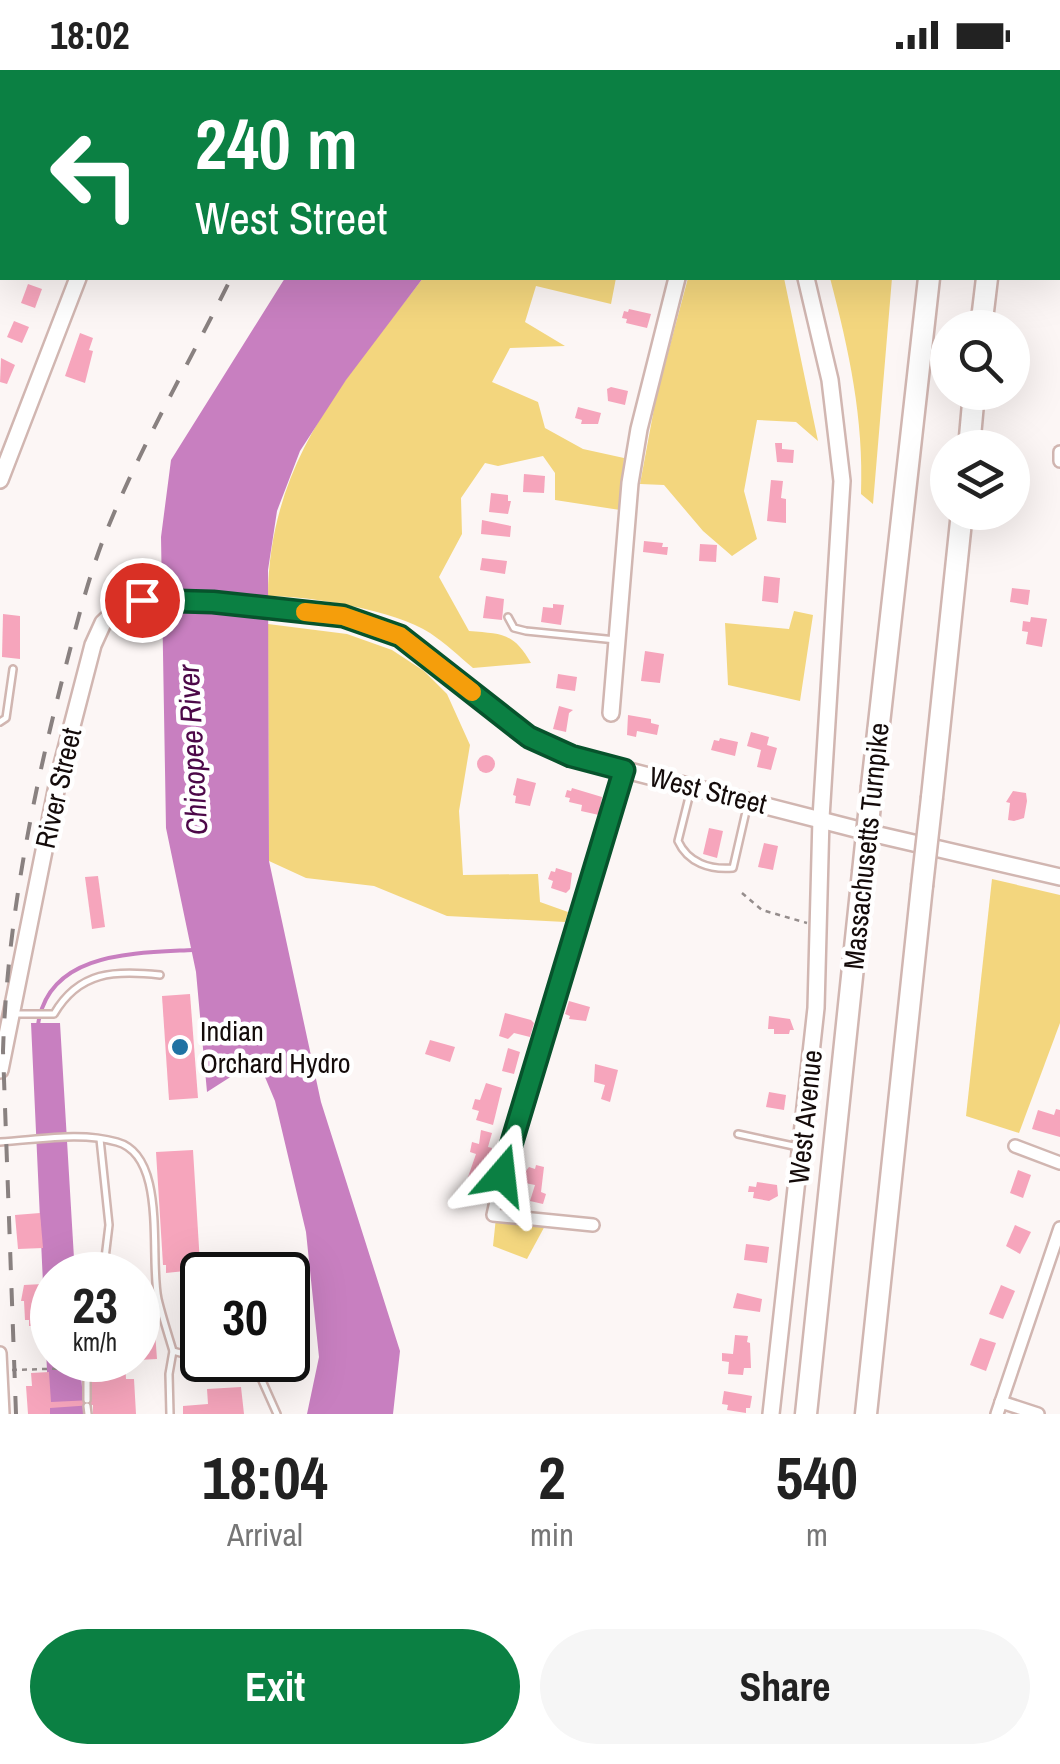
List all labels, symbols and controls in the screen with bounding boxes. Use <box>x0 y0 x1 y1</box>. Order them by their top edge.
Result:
text: 18:02 <box>50 10 130 61</box>
text: 240 m <box>195 97 358 191</box>
icon: left <box>30 110 160 240</box>
text: West Street <box>195 187 387 248</box>
map controls <box>930 310 1030 530</box>
button: search <box>930 310 1030 410</box>
button: layers <box>930 430 1030 530</box>
pin <box>100 558 185 643</box>
icon: arrive <box>115 573 170 628</box>
water label: Chicopee River <box>168 663 216 836</box>
street label: Massachusetts Turnpike <box>834 721 898 971</box>
street label: River Street <box>26 724 90 852</box>
street label: West Street <box>645 757 771 823</box>
place label: Indian Orchard Hydro <box>200 1012 351 1082</box>
marker: Indian Orchard Hydro <box>169 1036 191 1058</box>
street label: West Avenue <box>779 1048 831 1186</box>
position arrow <box>450 1123 554 1227</box>
speed limit sign: 30 <box>180 1252 310 1382</box>
text: 23 <box>72 1271 118 1339</box>
text: km/h <box>73 1325 117 1359</box>
text: 18:04 <box>202 1437 328 1518</box>
text: 2 <box>538 1437 566 1518</box>
text: 540 <box>776 1437 858 1518</box>
text: Arrival <box>227 1513 303 1556</box>
text: min <box>530 1513 574 1556</box>
text: m <box>806 1513 828 1556</box>
button: Exit <box>30 1629 520 1744</box>
button: Share <box>540 1629 1030 1744</box>

